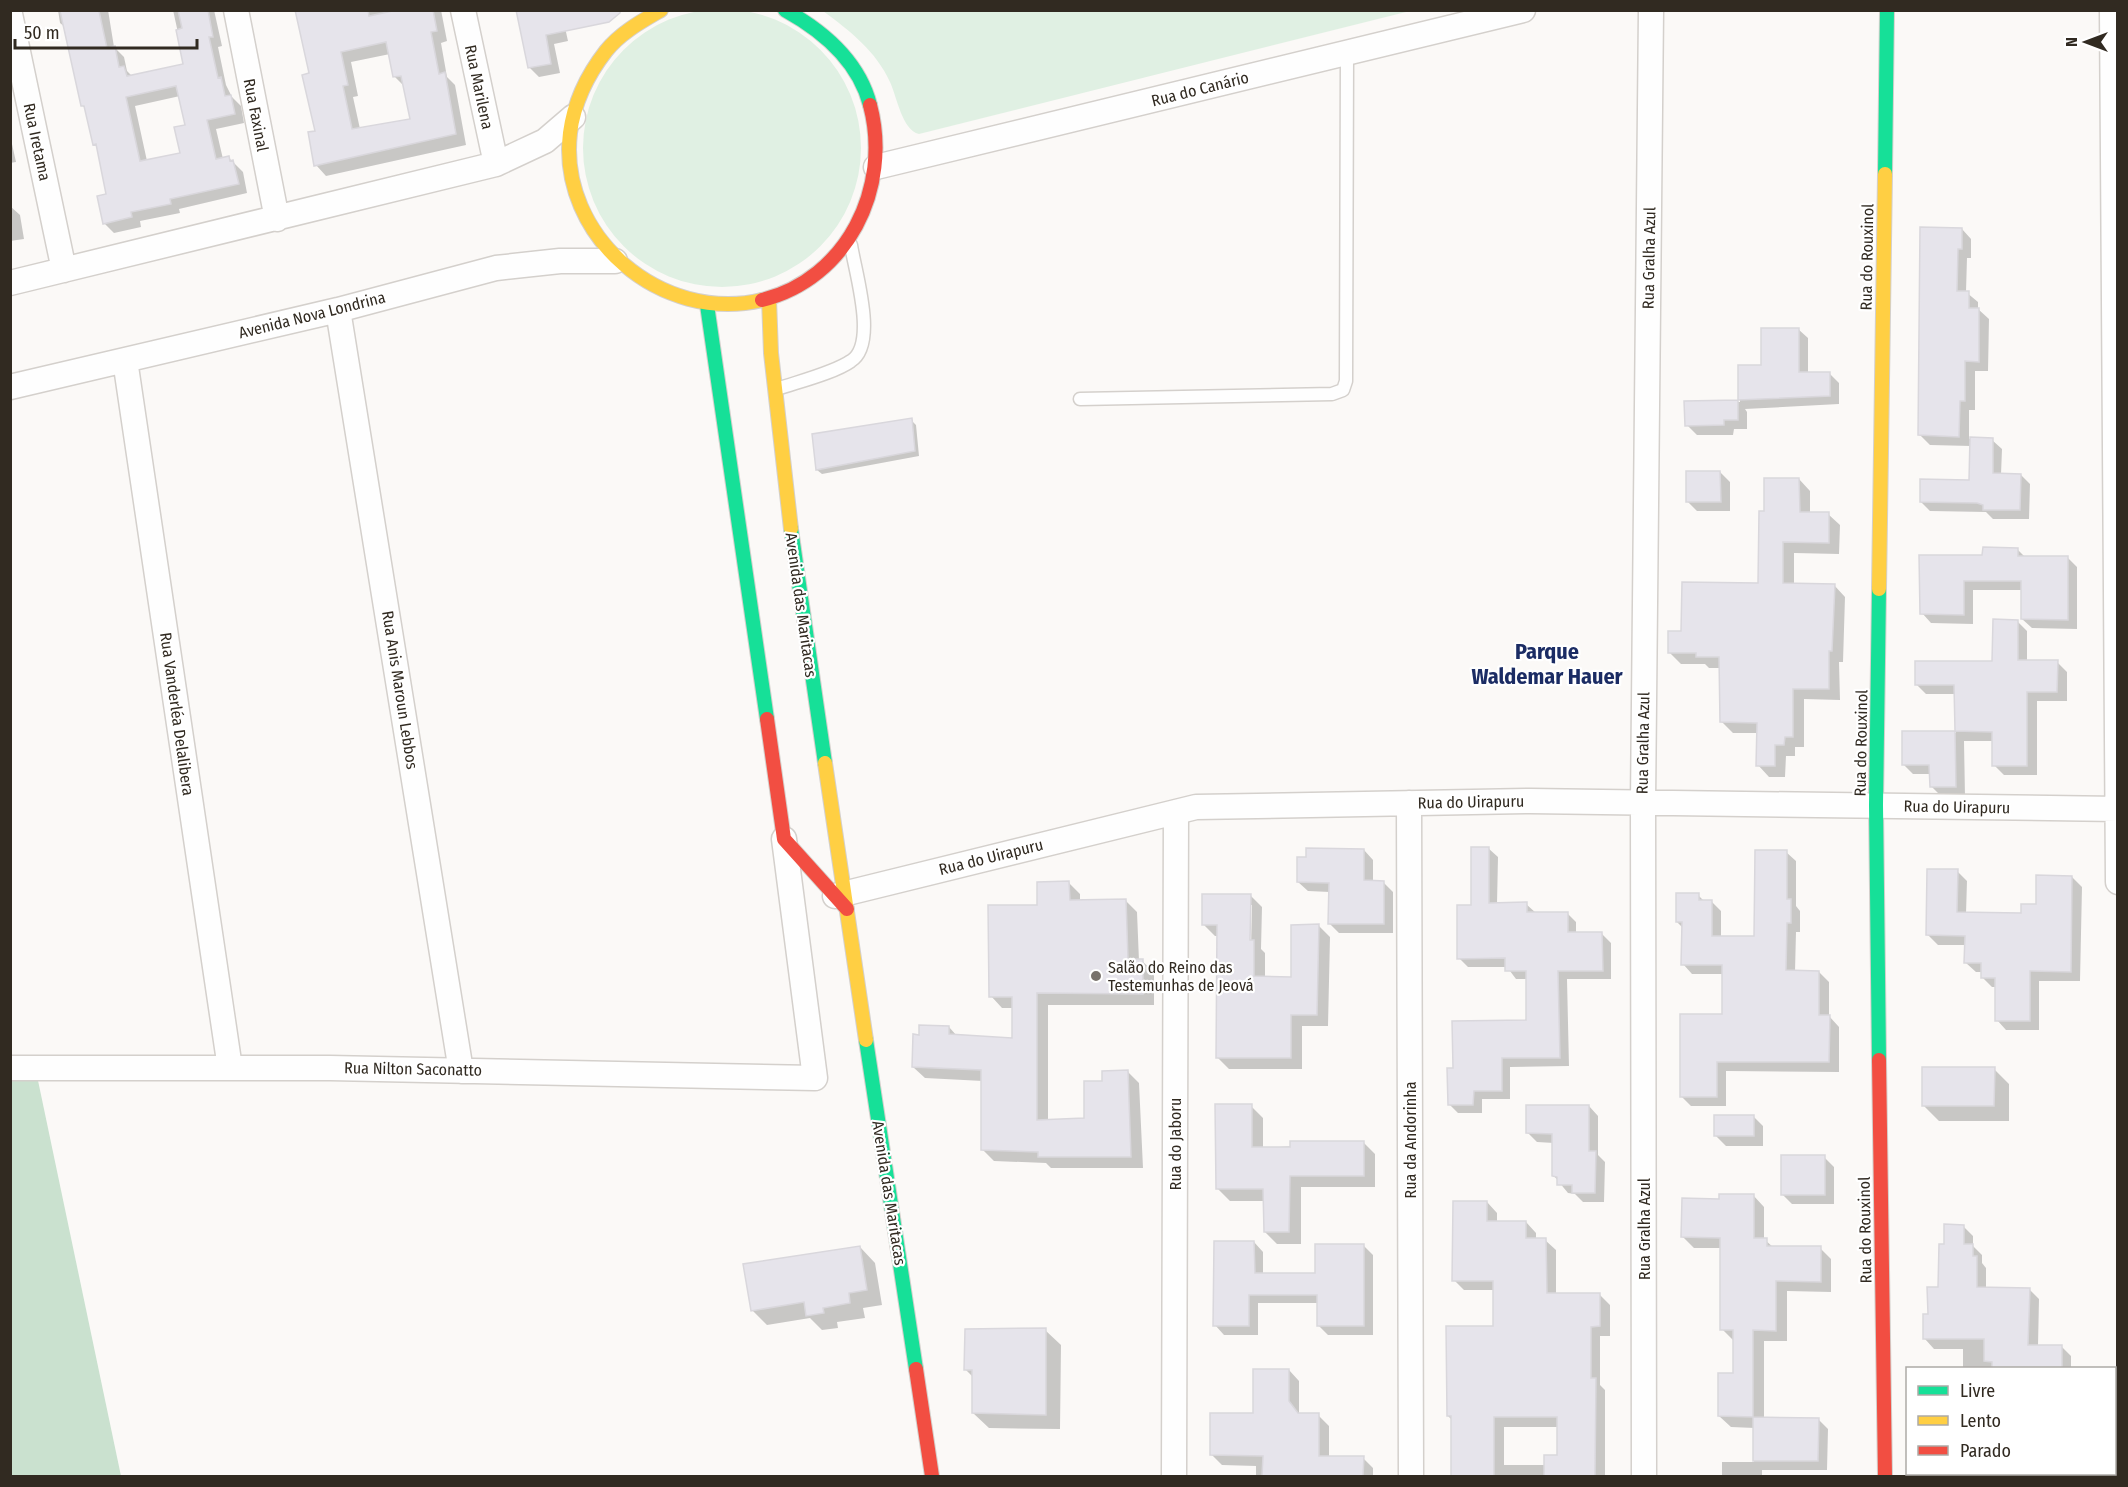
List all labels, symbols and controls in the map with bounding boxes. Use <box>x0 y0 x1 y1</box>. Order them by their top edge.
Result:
scale bar <box>15 12 196 50</box>
north arrow <box>2056 12 2116 72</box>
text: 50 m <box>24 22 60 44</box>
text: N <box>2062 37 2081 47</box>
street label: Rua Marilena <box>461 43 497 131</box>
street label: Rua do Canário <box>1149 68 1251 110</box>
street label: Rua Faxinal <box>240 77 272 153</box>
street label: Rua Iretama <box>19 101 55 183</box>
street label: Rua do Rouxinol <box>1857 203 1877 311</box>
street label: Rua Gralha Azul <box>1639 207 1659 309</box>
street label: Avenida Nova Londrina <box>237 288 388 342</box>
street label: Avenida das Maritacas <box>781 531 821 679</box>
street label: Rua Anis Maroun Lebbos <box>378 609 422 771</box>
street label: Rua Vanderléa Delalibera <box>156 631 198 797</box>
district label: Parque Waldemar Hauer <box>1471 638 1624 690</box>
street label: Rua do Rouxinol <box>1851 689 1871 797</box>
street label: Rua Gralha Azul <box>1633 692 1653 794</box>
street label: Rua do Uirapuru <box>1418 792 1524 812</box>
street label: Rua do Uirapuru <box>1904 797 2010 817</box>
street label: Rua do Uirapuru <box>937 835 1045 879</box>
place label: Salão do Reino das Testemunhas de Jeová <box>1108 958 1254 995</box>
marker: Salão do Reino das Testemunhas de Jeová <box>1089 969 1103 983</box>
street label: Rua Nilton Saconatto <box>344 1058 482 1080</box>
street label: Rua da Andorinha <box>1401 1081 1420 1199</box>
street label: Rua do Jaboru <box>1166 1098 1185 1190</box>
street label: Avenida das Maritacas <box>868 1119 910 1267</box>
street label: Rua do Rouxinol <box>1855 1176 1875 1284</box>
street label: Rua Gralha Azul <box>1635 1178 1654 1280</box>
legend <box>1906 1367 2116 1475</box>
text: Livre <box>1960 1380 1995 1402</box>
text: Lento <box>1960 1410 2001 1432</box>
text: Parado <box>1960 1440 2011 1462</box>

